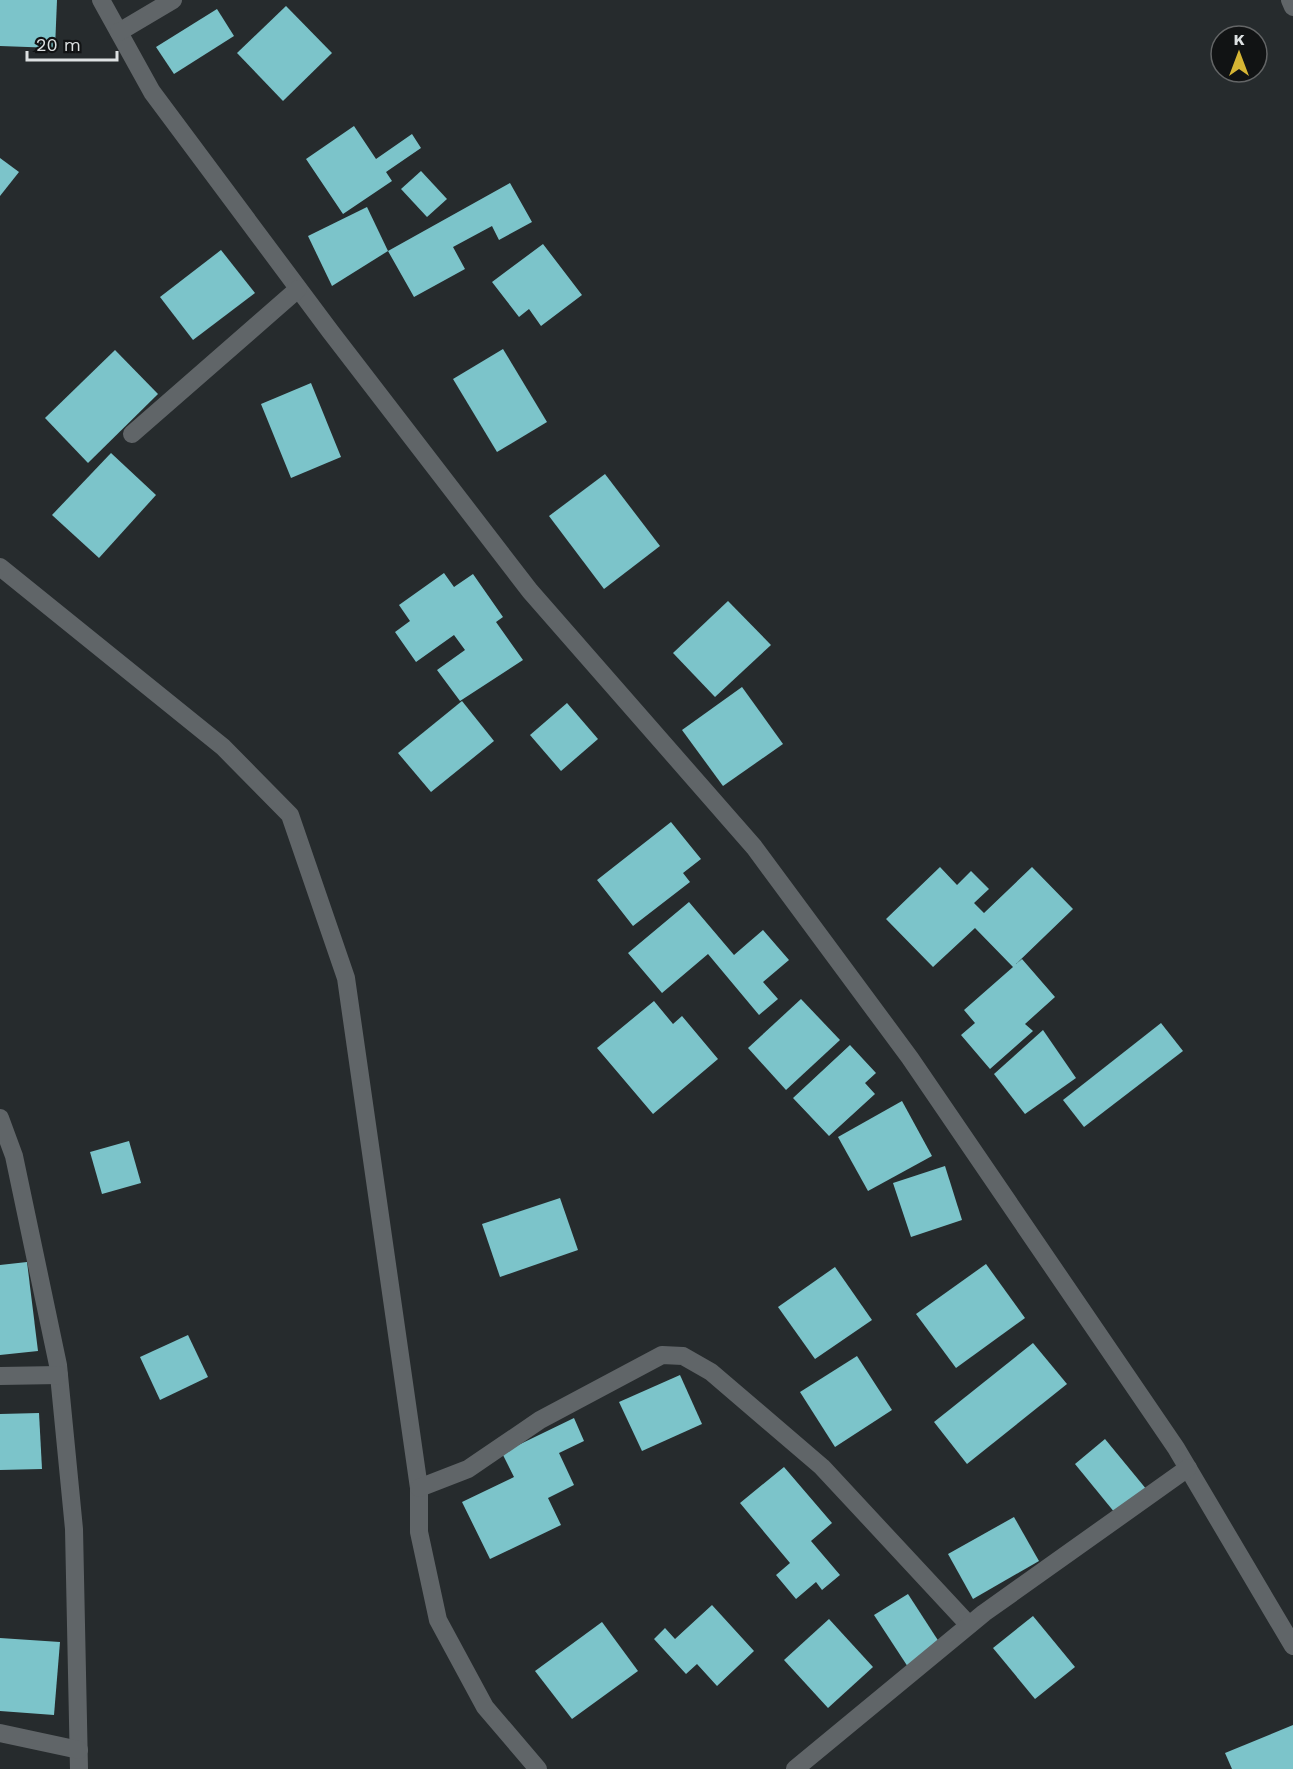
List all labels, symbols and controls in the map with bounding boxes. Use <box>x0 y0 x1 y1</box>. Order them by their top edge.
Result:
scale bar <box>27 24 117 62</box>
north arrow <box>1209 24 1269 84</box>
text: K <box>1233 30 1245 49</box>
text: 20 m <box>36 34 81 55</box>

